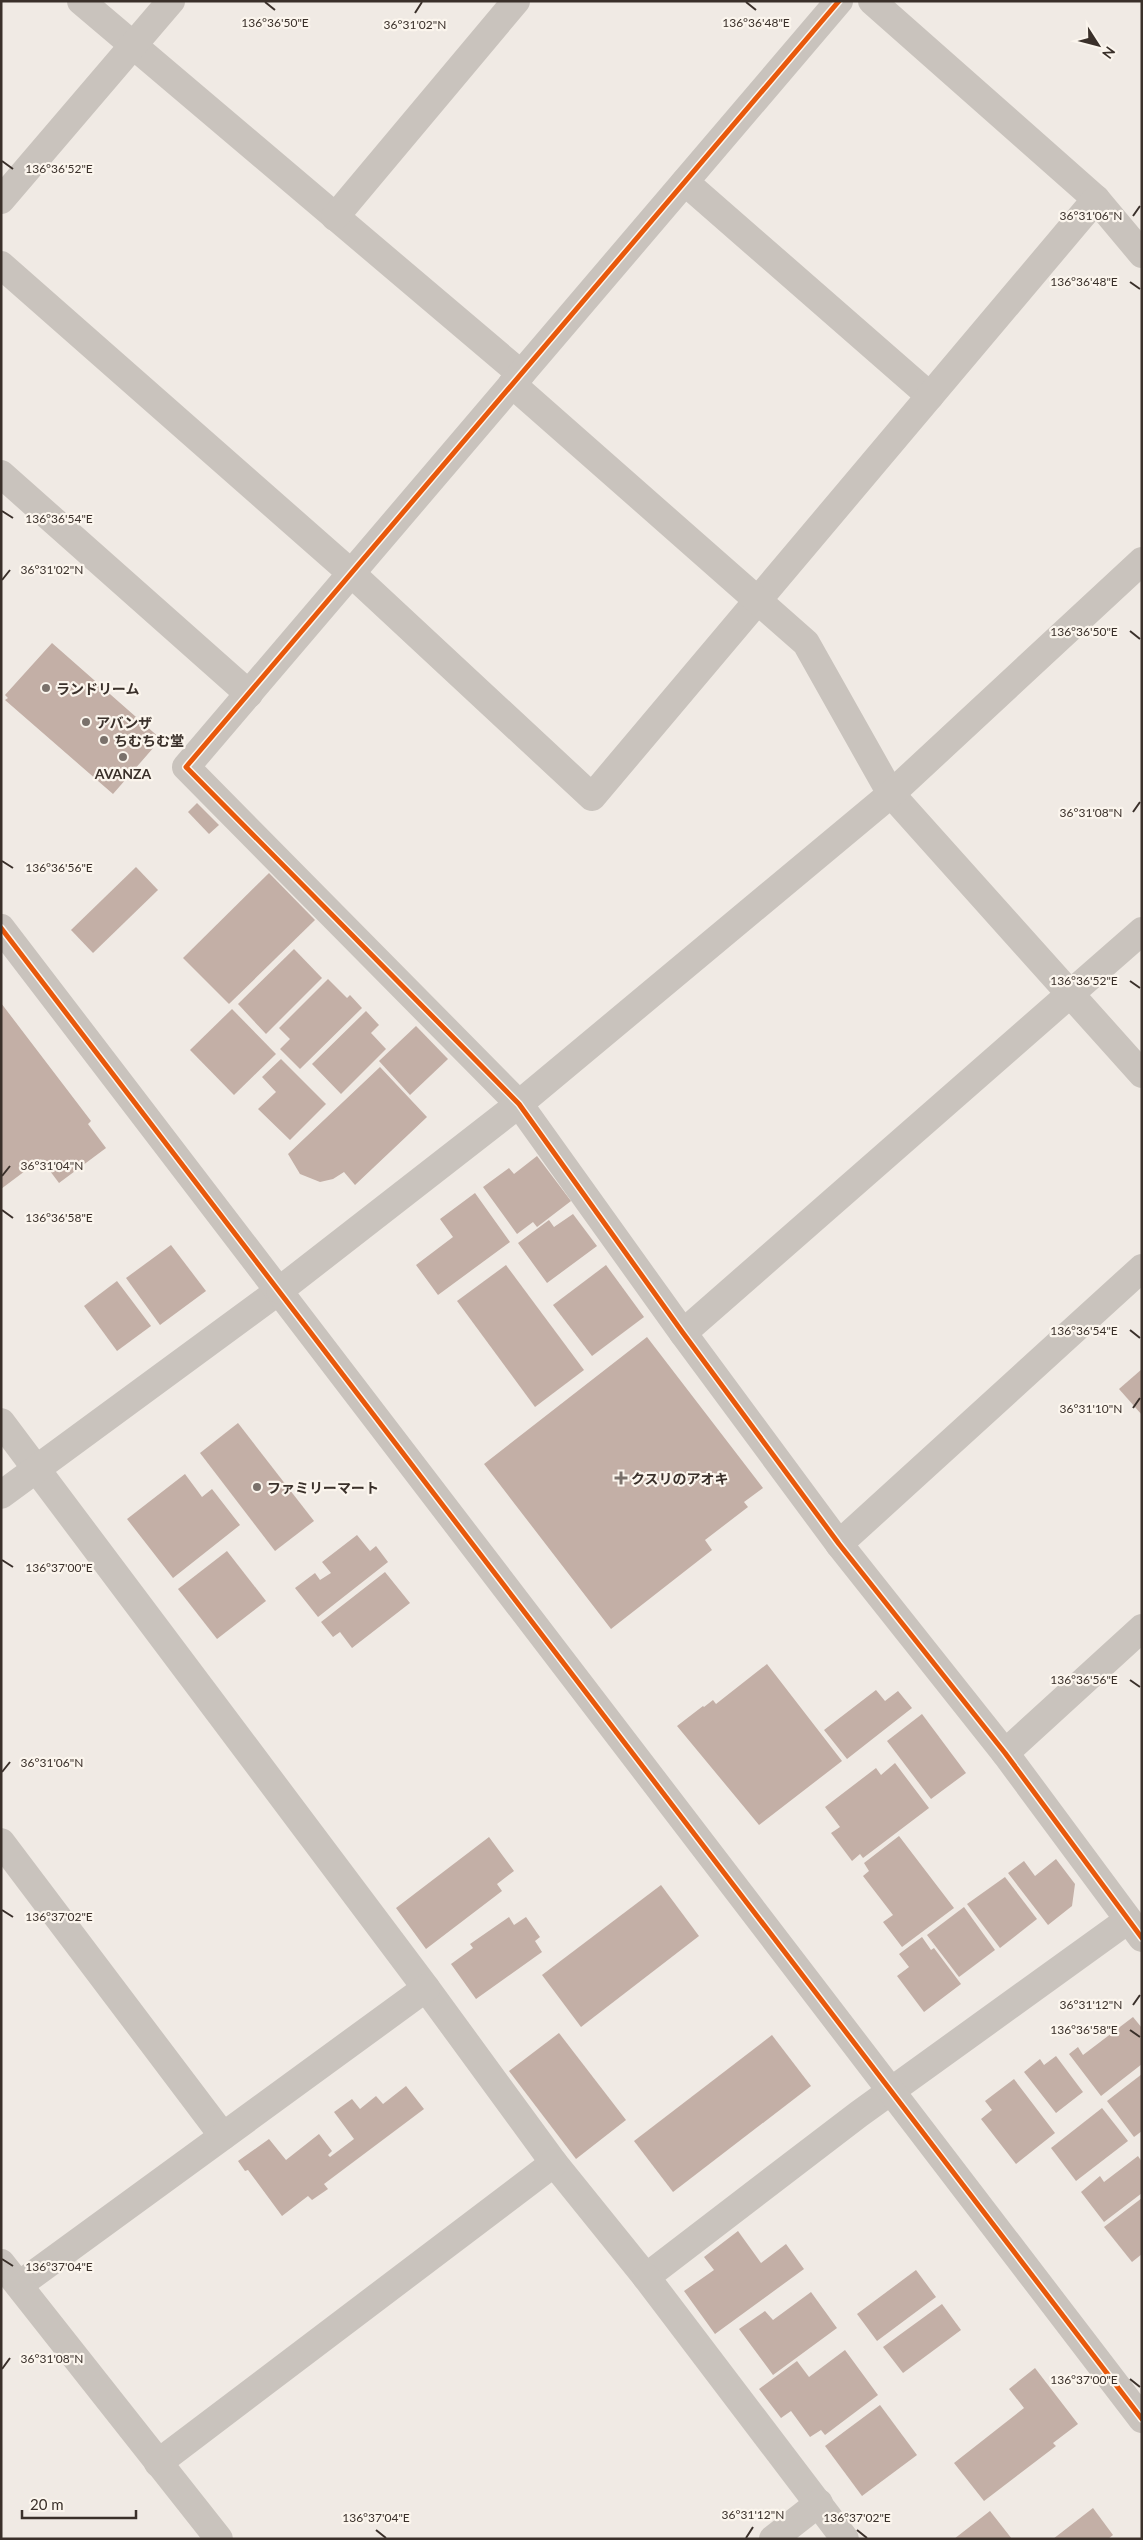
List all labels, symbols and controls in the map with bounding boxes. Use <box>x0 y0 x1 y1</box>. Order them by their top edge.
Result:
text: 136°36'50"E <box>241 15 309 30</box>
text: 136°36'48"E <box>722 15 790 30</box>
text: 36°31'02"N <box>384 17 446 32</box>
north arrow <box>1073 20 1123 70</box>
text: N <box>1099 44 1119 62</box>
text: 136°36'52"E <box>25 161 93 176</box>
text: 36°31'06"N <box>1060 208 1122 223</box>
text: 136°36'48"E <box>1050 274 1118 289</box>
text: 136°36'54"E <box>25 511 93 526</box>
text: 36°31'02"N <box>21 562 83 577</box>
text: 136°36'50"E <box>1050 624 1118 639</box>
place label: ランドリーム <box>56 680 140 697</box>
marker: ランドリーム <box>40 682 52 694</box>
place label: アバンザ <box>96 714 152 731</box>
marker: アバンザ <box>80 716 92 728</box>
place label: ちむちむ堂 <box>114 732 184 749</box>
marker: ちむちむ堂 <box>98 734 110 746</box>
marker: AVANZA <box>117 751 129 763</box>
place label: AVANZA <box>94 765 152 782</box>
text: 36°31'08"N <box>1060 805 1122 820</box>
text: 136°36'56"E <box>25 860 93 875</box>
text: 136°36'52"E <box>1050 973 1118 988</box>
text: 36°31'04"N <box>21 1158 83 1173</box>
text: 136°36'58"E <box>25 1210 93 1225</box>
text: 136°36'54"E <box>1050 1323 1118 1338</box>
text: 36°31'10"N <box>1060 1401 1122 1416</box>
place label: クスリのアオキ <box>631 1470 729 1487</box>
marker: クスリのアオキ <box>615 1472 627 1484</box>
place label: ファミリーマート <box>267 1479 379 1496</box>
marker: ファミリーマート <box>251 1481 263 1493</box>
text: 136°37'00"E <box>25 1560 93 1575</box>
text: 136°36'56"E <box>1050 1672 1118 1687</box>
text: 36°31'06"N <box>21 1755 83 1770</box>
text: 136°37'02"E <box>25 1909 93 1924</box>
text: 36°31'12"N <box>1060 1997 1122 2012</box>
text: 136°36'58"E <box>1050 2022 1118 2037</box>
text: 136°37'04"E <box>25 2259 93 2274</box>
text: 36°31'08"N <box>21 2351 83 2366</box>
text: 136°37'00"E <box>1050 2372 1118 2387</box>
scale bar <box>22 2488 136 2520</box>
text: 20 m <box>30 2495 64 2513</box>
text: 36°31'12"N <box>722 2507 784 2522</box>
text: 136°37'04"E <box>342 2510 410 2525</box>
text: 136°37'02"E <box>823 2510 891 2525</box>

